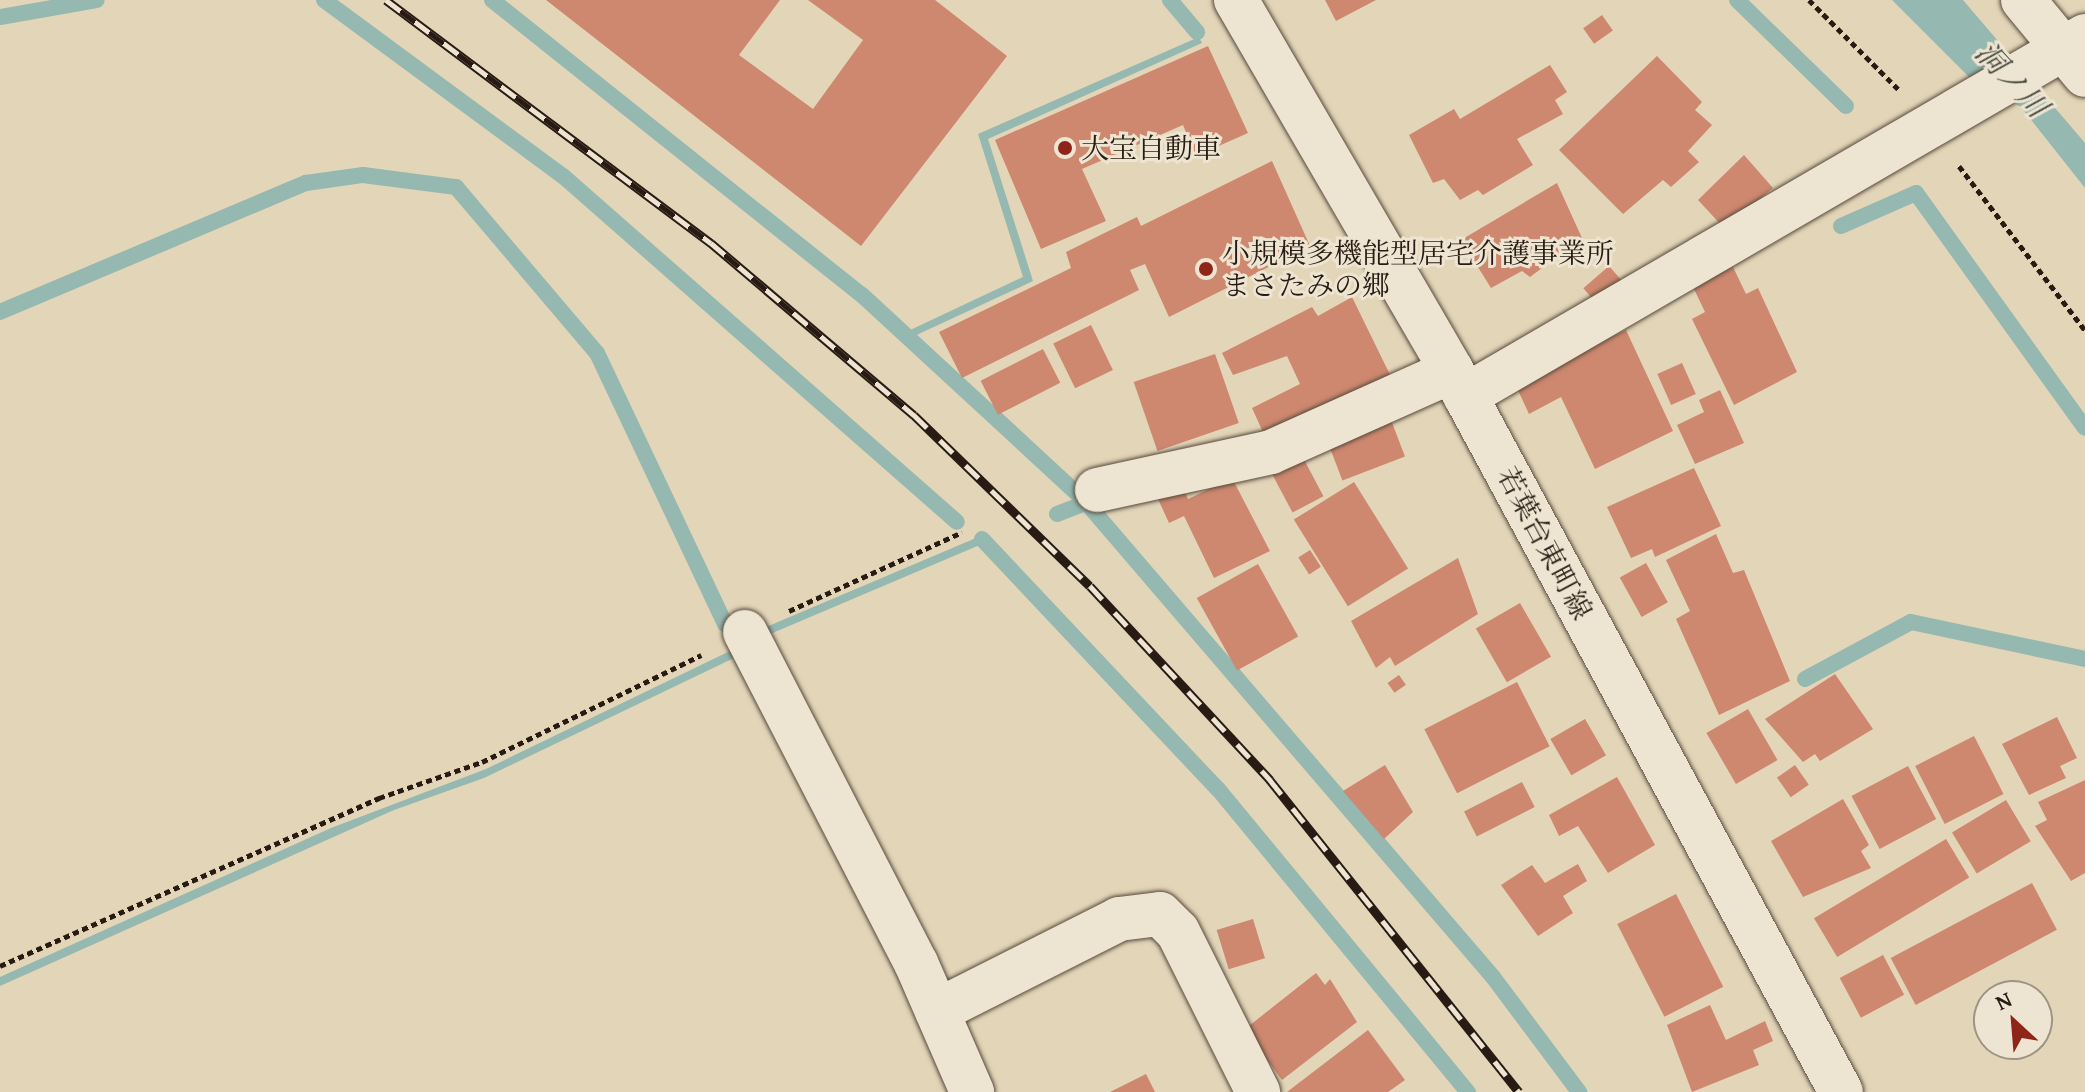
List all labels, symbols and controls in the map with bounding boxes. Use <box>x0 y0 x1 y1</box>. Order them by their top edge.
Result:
water label: 洞ノ川 <box>1968 34 2056 124</box>
place label: 大宝自動車 <box>1081 131 1221 165</box>
marker: 大宝自動車 <box>1056 139 1074 157</box>
place label: 小規模多機能型居宅介護事業所 まさたみの郷 <box>1222 236 1614 302</box>
marker: 小規模多機能型居宅介護事業所 まさたみの郷 <box>1197 260 1215 278</box>
street label: 若葉台東町線 <box>1491 461 1599 625</box>
north arrow <box>1973 980 2053 1060</box>
text: N <box>1990 983 2017 1018</box>

